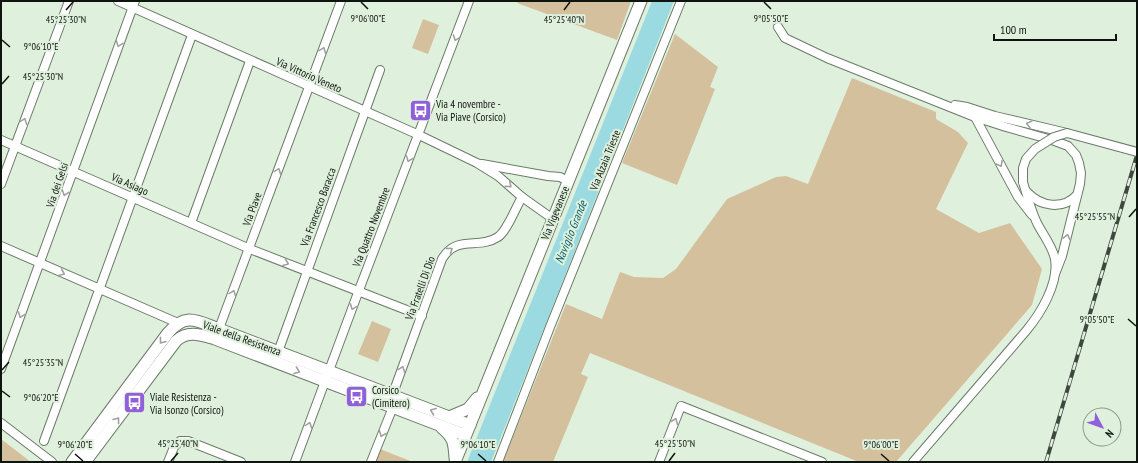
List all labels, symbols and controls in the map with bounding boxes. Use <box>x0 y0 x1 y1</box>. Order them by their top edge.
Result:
text: 9°06'00"E <box>351 12 385 25</box>
text: 9°05'50"E <box>754 12 788 25</box>
text: 45°25'30"N <box>46 13 86 26</box>
text: 45°25'40"N <box>544 13 584 26</box>
scale bar <box>994 16 1116 42</box>
text: 100 m <box>1000 22 1027 37</box>
one-way arrow <box>452 34 460 41</box>
text: 9°06'10"E <box>24 40 58 53</box>
one-way arrow <box>115 41 124 48</box>
one-way arrow <box>318 46 326 53</box>
street label: Via Vittorio Veneto <box>273 54 344 96</box>
text: 45°25'30"N <box>23 70 63 83</box>
bus stop icon: Via 4 novembre - Via Piave (Corsico) <box>408 97 434 123</box>
place label: Via 4 novembre - Via Piave (Corsico) <box>435 97 506 124</box>
one-way arrow <box>20 117 28 124</box>
one-way arrow <box>1026 121 1032 129</box>
street label: Via Alzaia Trieste <box>586 127 624 193</box>
one-way arrow <box>406 156 414 163</box>
one-way arrow <box>996 159 1003 167</box>
street label: Via dei Gelsi <box>42 161 71 210</box>
street label: Via Francesco Baracca <box>297 166 339 249</box>
one-way arrow <box>274 167 282 174</box>
street label: Via Asiago <box>108 169 151 198</box>
one-way arrow <box>504 181 512 188</box>
street label: Via Vigevanese <box>537 184 572 243</box>
street label: Via Quattro Novembre <box>349 185 393 270</box>
one-way arrow <box>62 189 70 196</box>
street label: Via Piave <box>239 190 265 229</box>
water label: Naviglio Grande <box>551 197 590 265</box>
text: 45°25'55"N <box>1075 210 1115 223</box>
one-way arrow <box>1062 234 1070 241</box>
one-way arrow <box>446 248 453 255</box>
street label: Via Fratelli Di Dio <box>402 254 438 323</box>
one-way arrow <box>283 258 290 266</box>
one-way arrow <box>59 269 66 277</box>
one-way arrow <box>229 289 237 296</box>
one-way arrow <box>349 303 357 310</box>
one-way arrow <box>18 312 26 319</box>
text: 9°05'50"E <box>1080 313 1114 326</box>
street label: Viale della Resistenza <box>200 317 283 359</box>
one-way arrow <box>160 337 167 344</box>
text: 45°25'35"N <box>23 356 63 369</box>
one-way arrow <box>294 366 301 374</box>
one-way arrow <box>398 366 406 373</box>
bus stop icon: Corsico (Cimitero) <box>343 383 369 409</box>
place label: Corsico (Cimitero) <box>372 383 410 410</box>
bus stop icon: Viale Resistenza - Via Isonzo (Corsico) <box>122 390 148 416</box>
place label: Viale Resistenza - Via Isonzo (Corsico) <box>149 390 224 417</box>
text: 9°06'20"E <box>24 391 58 404</box>
north arrow <box>1082 407 1122 447</box>
one-way arrow <box>430 408 437 416</box>
one-way arrow <box>112 417 119 424</box>
one-way arrow <box>670 418 678 426</box>
one-way arrow <box>304 422 312 429</box>
text: N <box>1102 427 1117 440</box>
one-way arrow <box>378 431 386 438</box>
text: 45°25'40"N <box>158 437 198 450</box>
text: 45°25'50"N <box>655 437 695 450</box>
text: 9°06'20"E <box>58 438 92 451</box>
text: 9°06'10"E <box>461 438 495 451</box>
text: 9°06'00"E <box>864 438 898 451</box>

